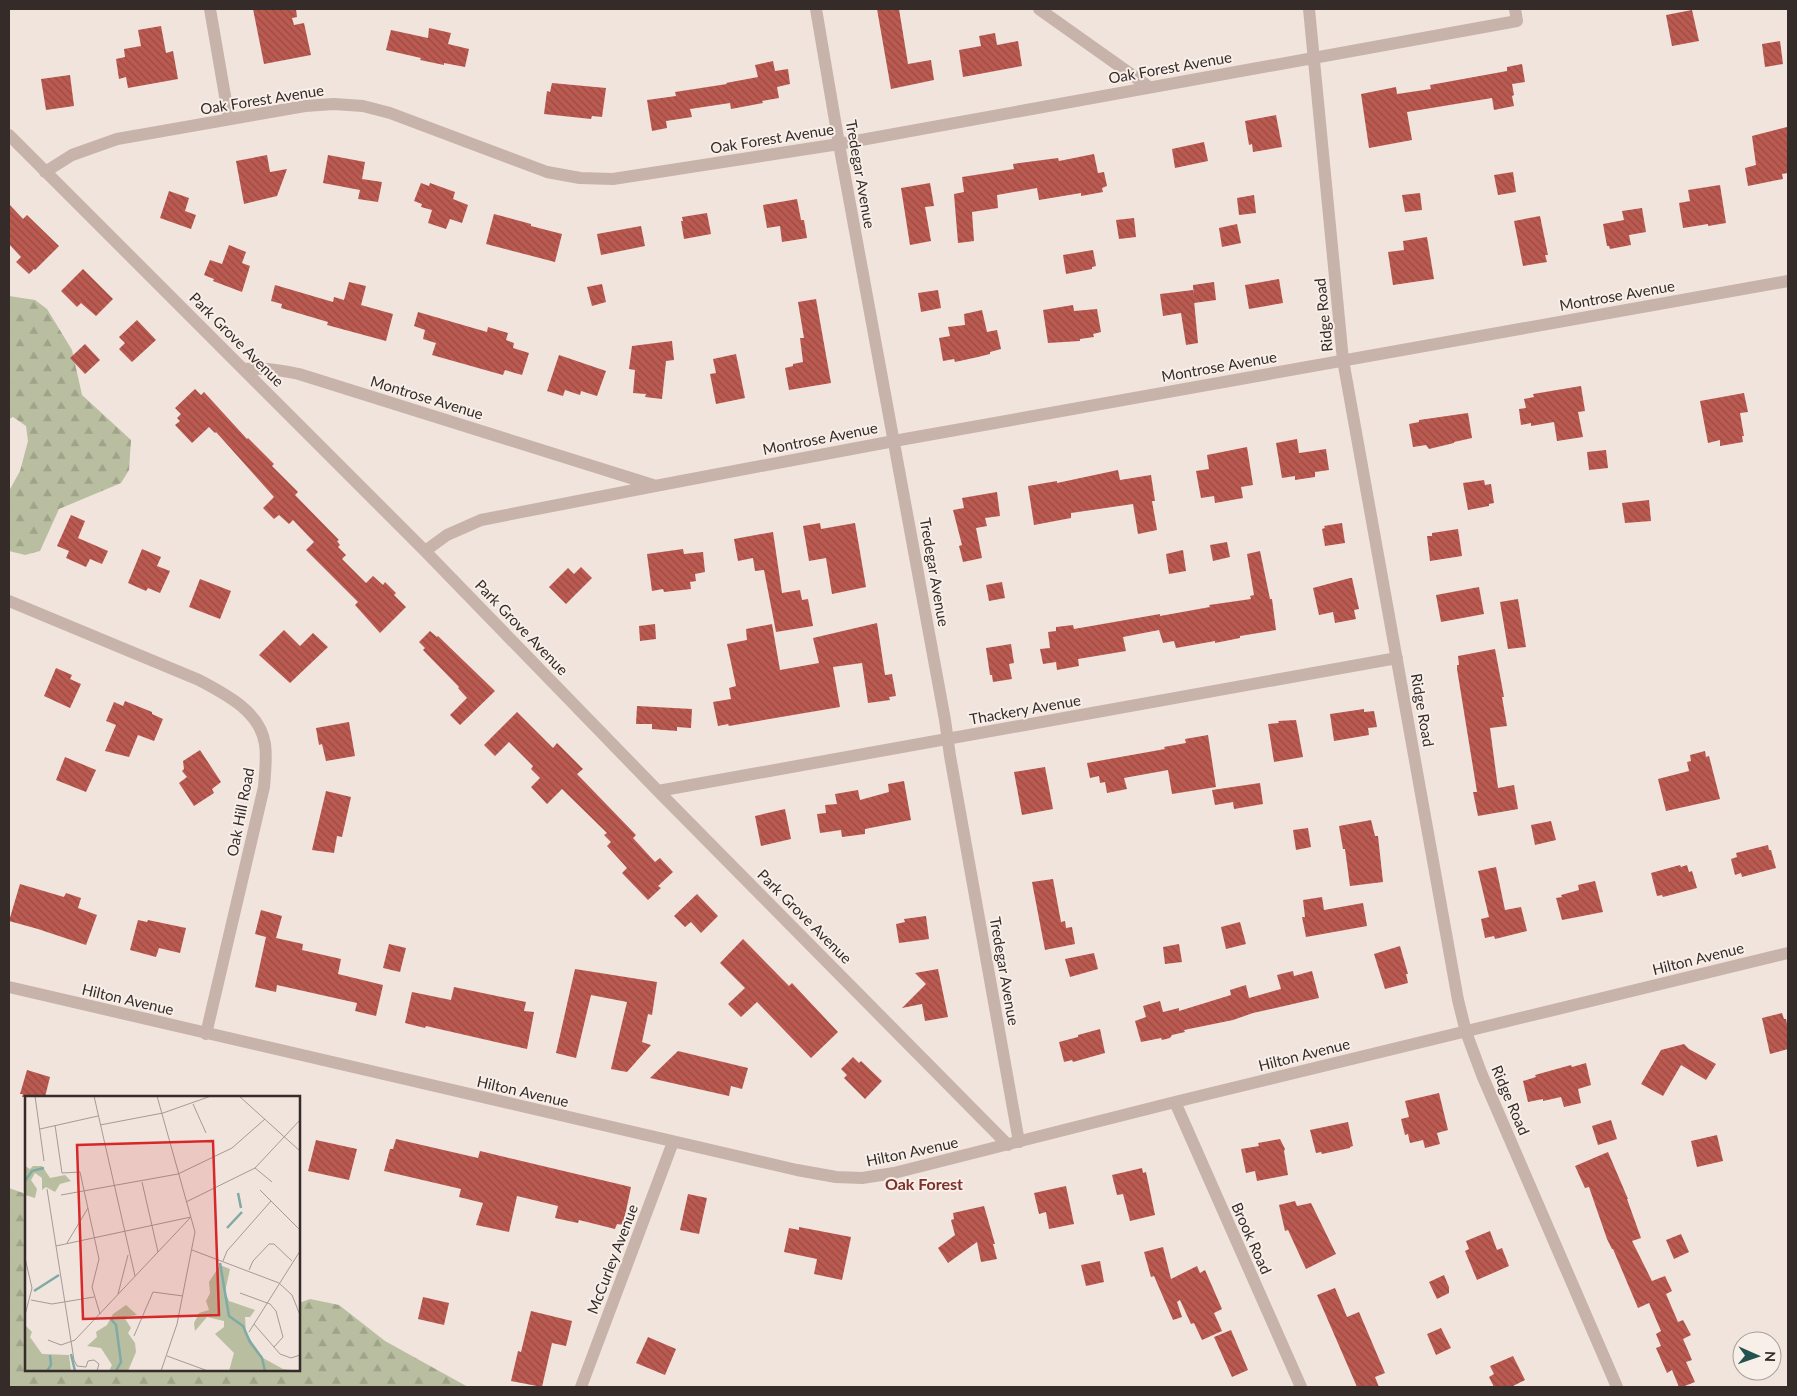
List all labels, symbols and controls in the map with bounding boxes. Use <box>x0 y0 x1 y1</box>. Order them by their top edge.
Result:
street label: Oak Forest Avenue <box>1107 47 1233 87</box>
street label: Oak Forest Avenue <box>199 80 325 118</box>
street label: Tredegar Avenue <box>843 118 879 230</box>
street label: Oak Forest Avenue <box>709 119 835 157</box>
street label: Montrose Avenue <box>1558 276 1676 314</box>
street label: Ridge Road <box>1310 277 1336 353</box>
street label: Park Grove Avenue <box>186 288 288 390</box>
street label: Montrose Avenue <box>1160 347 1278 385</box>
street label: Montrose Avenue <box>368 371 486 423</box>
street label: Montrose Avenue <box>761 418 879 458</box>
street label: Tredegar Avenue <box>917 516 953 628</box>
street label: Park Grove Avenue <box>472 575 572 679</box>
street label: Ridge Road <box>1408 672 1438 748</box>
street label: Thackery Avenue <box>968 690 1082 728</box>
street label: Oak Hill Road <box>223 766 257 858</box>
street label: Park Grove Avenue <box>754 865 856 967</box>
street label: Tredegar Avenue <box>987 915 1023 1027</box>
street label: Hilton Avenue <box>1650 938 1746 978</box>
street label: Hilton Avenue <box>80 980 176 1018</box>
street label: Hilton Avenue <box>1256 1034 1352 1074</box>
street label: Ridge Road <box>1488 1062 1534 1138</box>
street label: Hilton Avenue <box>475 1072 571 1110</box>
inset map <box>25 1096 300 1371</box>
street label: Hilton Avenue <box>864 1132 960 1170</box>
district label: Oak Forest <box>885 1174 963 1193</box>
street label: Brook Road <box>1228 1199 1276 1277</box>
street label: McCurley Avenue <box>583 1202 641 1316</box>
north arrow <box>1732 1331 1782 1381</box>
text: N <box>1762 1351 1779 1362</box>

